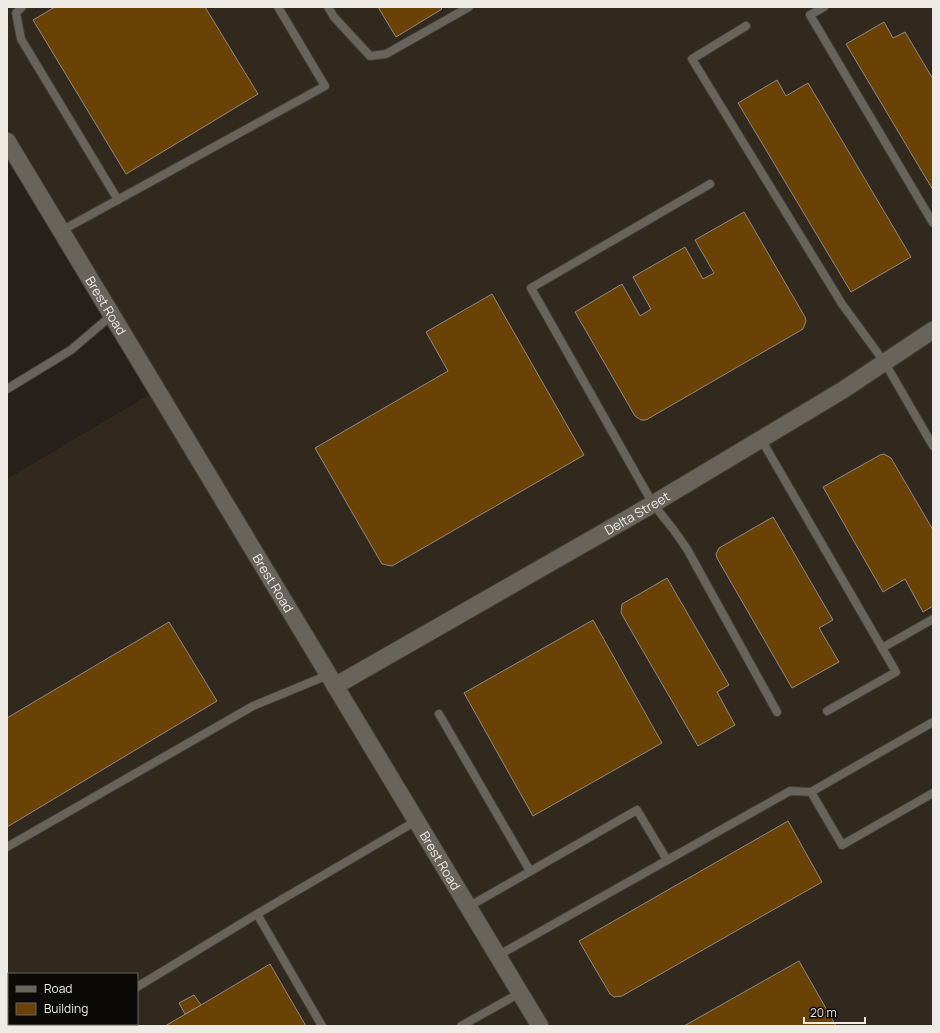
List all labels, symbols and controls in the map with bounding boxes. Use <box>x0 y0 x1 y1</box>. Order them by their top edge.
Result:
street label: Brest Road <box>81 273 131 338</box>
street label: Delta Street <box>601 487 673 539</box>
street label: Brest Road <box>249 550 298 616</box>
street label: Brest Road <box>416 828 465 893</box>
legend <box>8 973 138 1025</box>
text: Road <box>44 980 72 997</box>
scale bar <box>804 999 865 1025</box>
text: Building <box>44 1000 88 1017</box>
text: 20 m <box>810 1004 837 1021</box>

